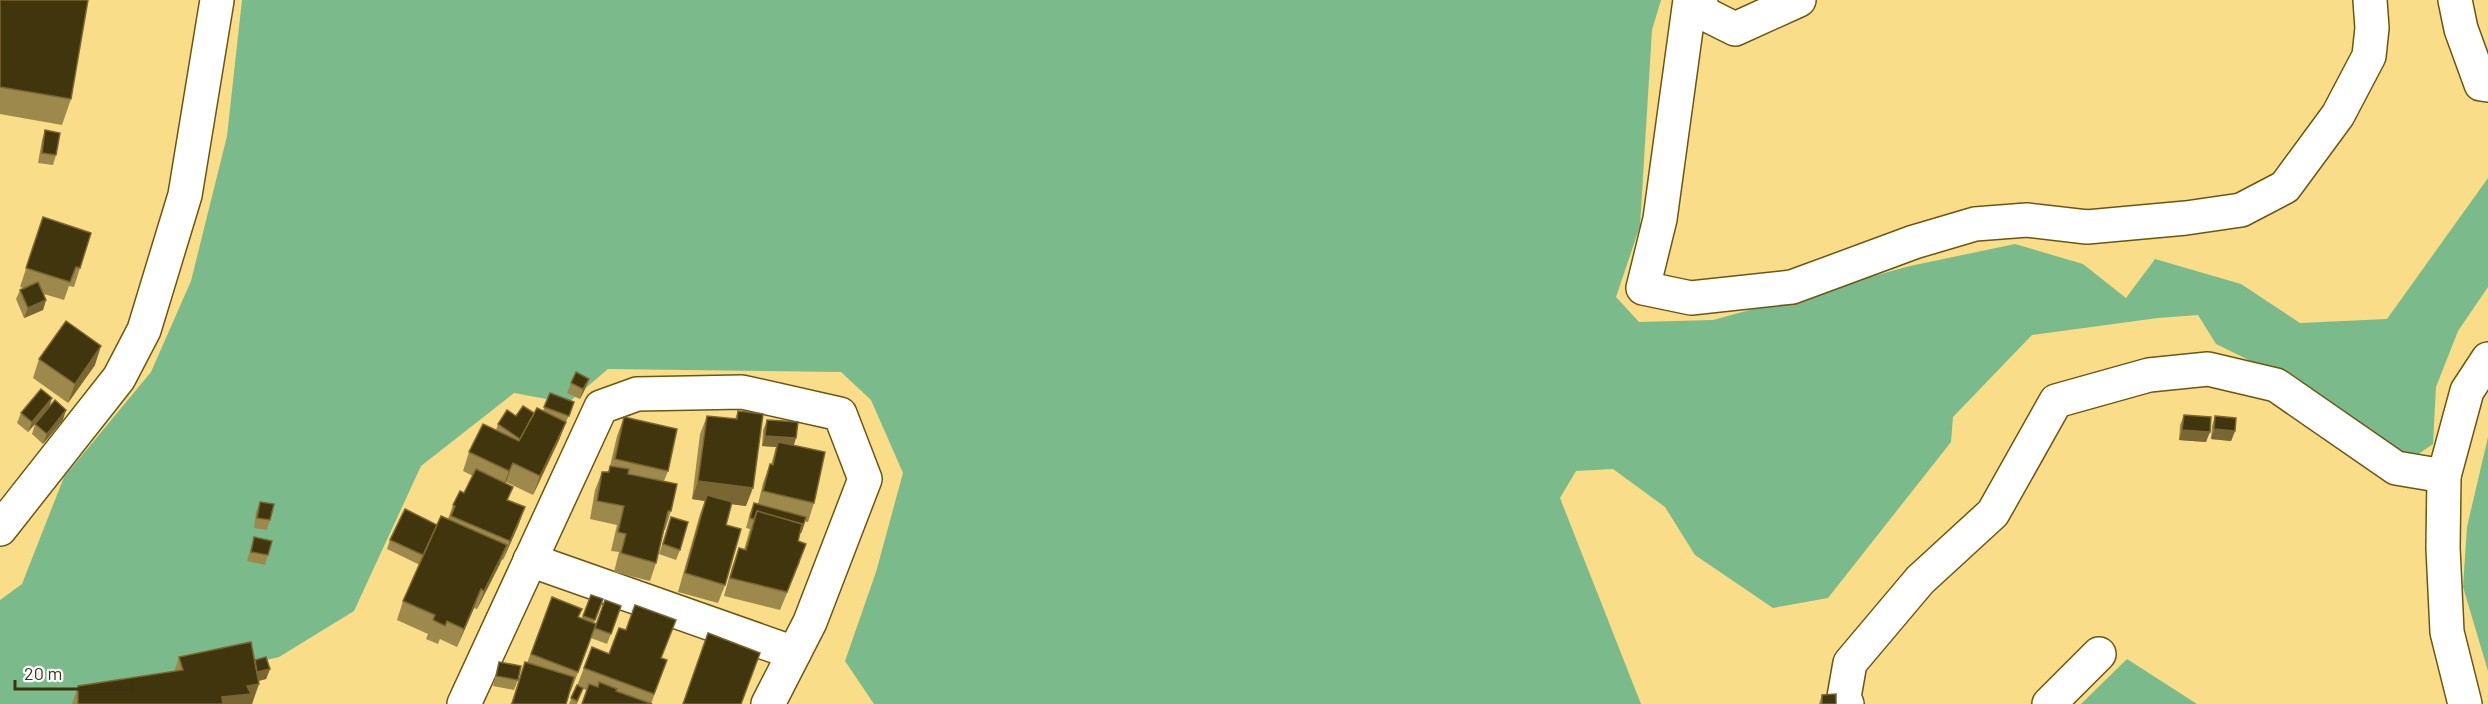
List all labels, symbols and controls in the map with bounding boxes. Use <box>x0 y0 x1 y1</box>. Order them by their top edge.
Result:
scale bar <box>15 653 132 691</box>
text: 20 m <box>24 662 62 684</box>

